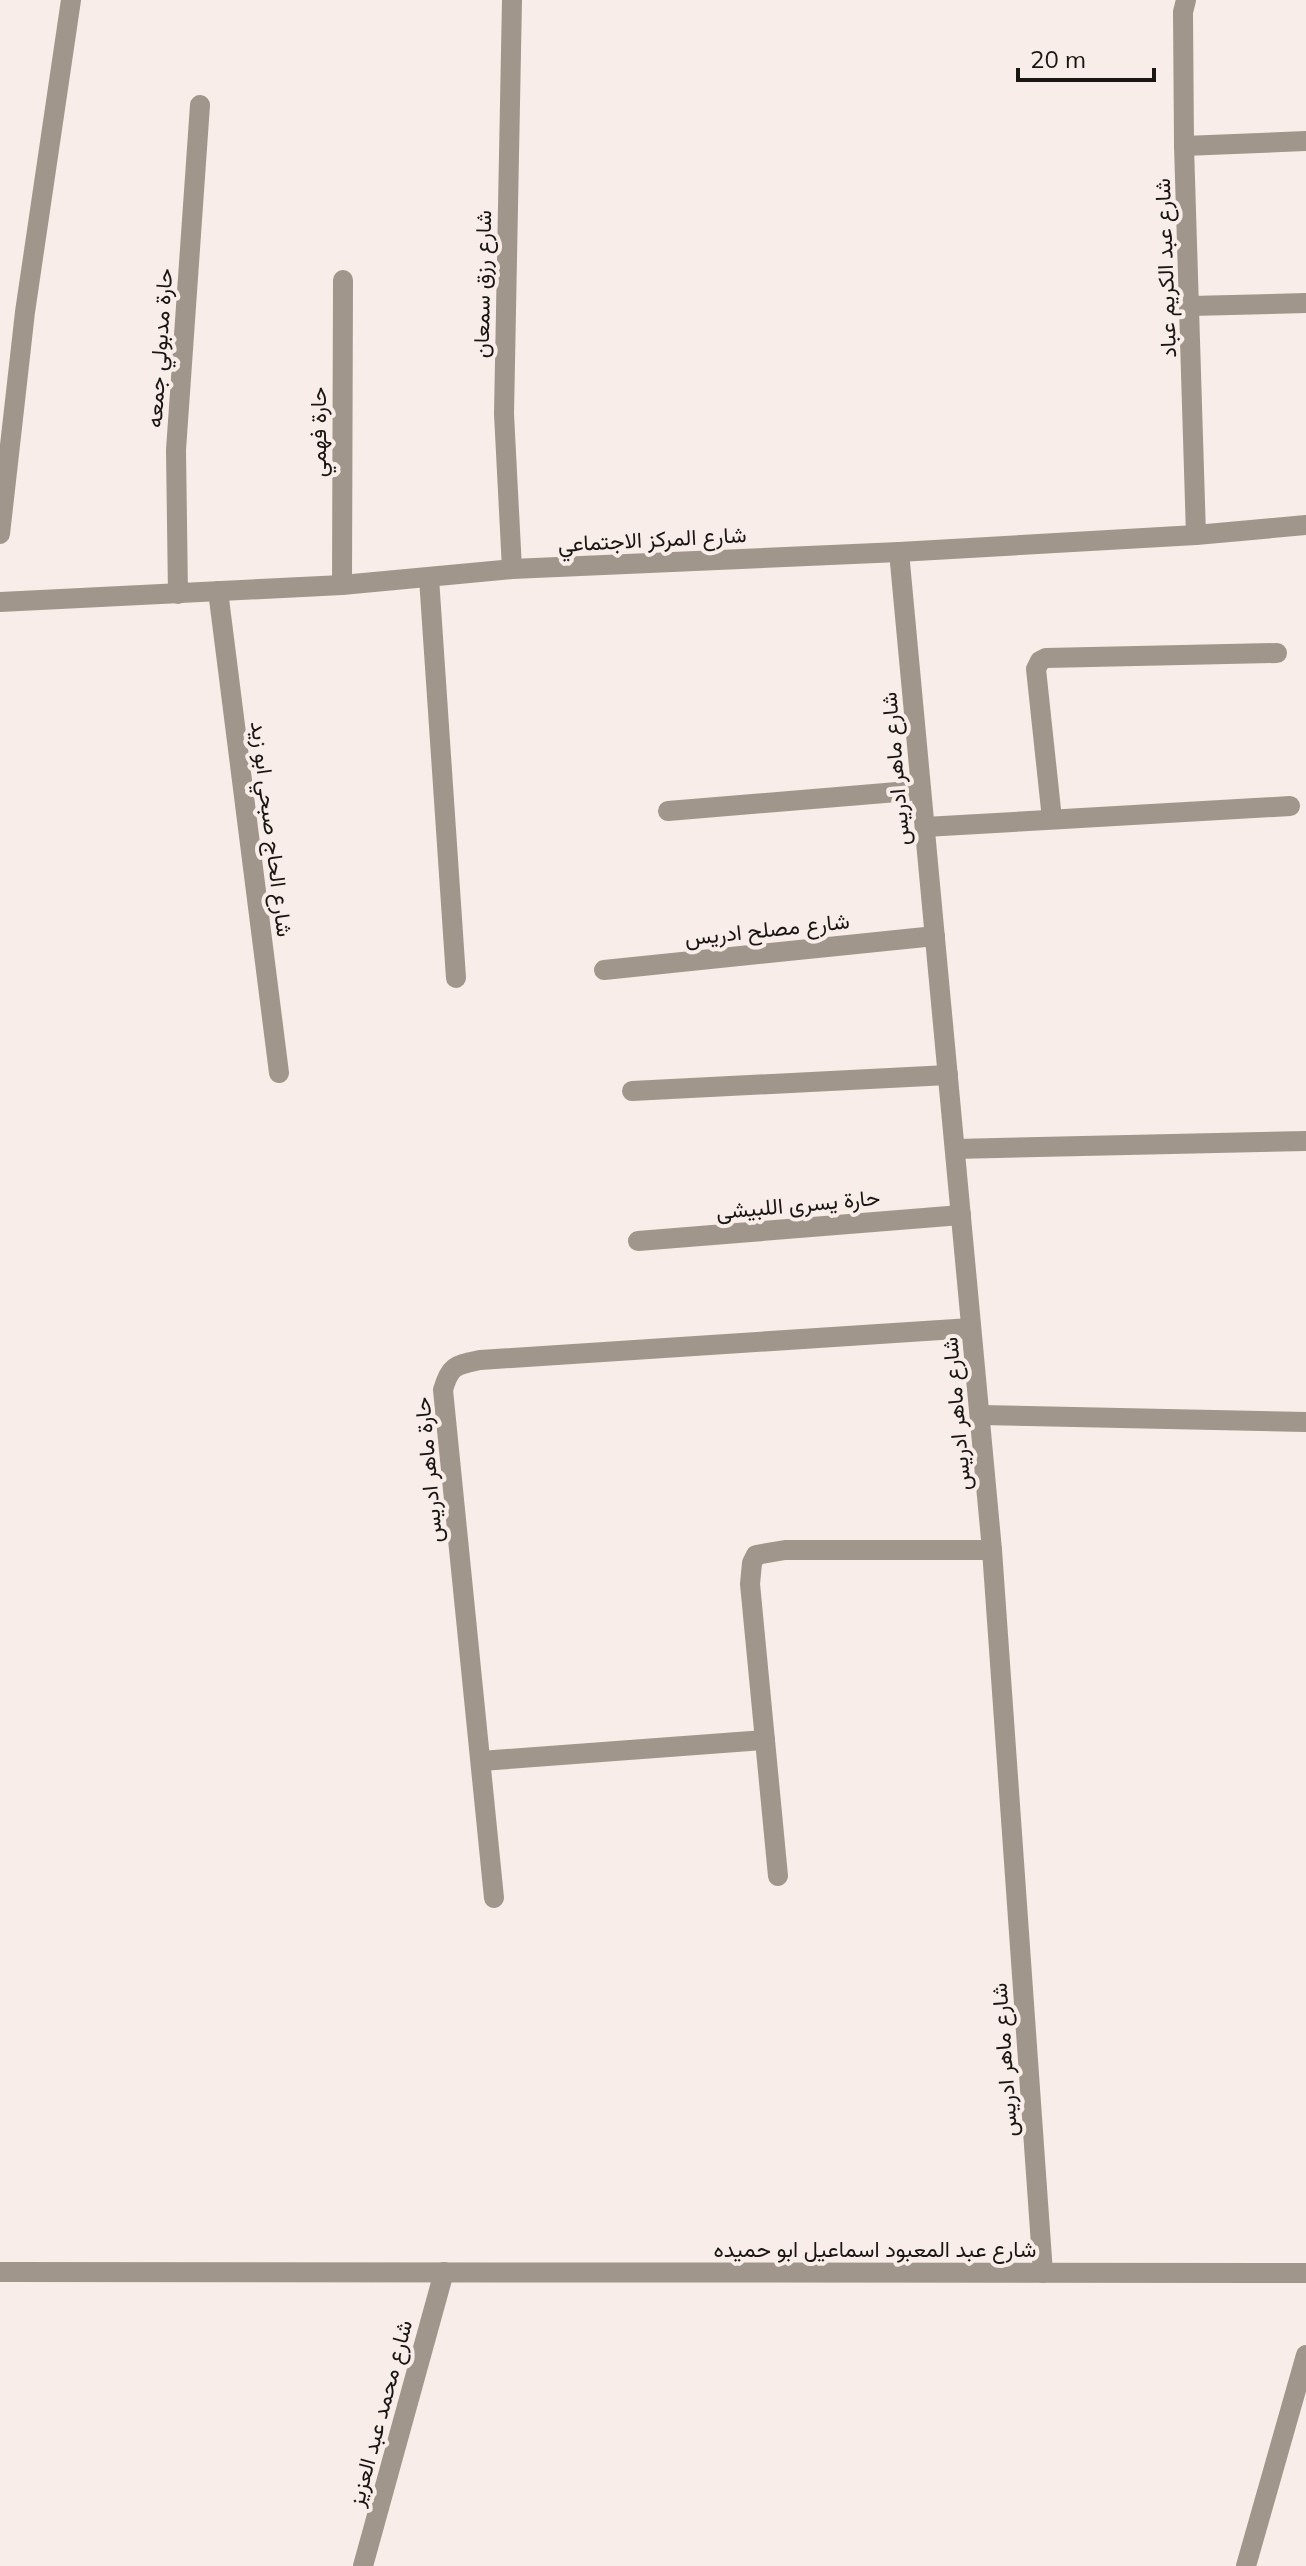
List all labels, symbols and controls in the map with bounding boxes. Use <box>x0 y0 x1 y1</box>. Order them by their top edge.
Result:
scale bar <box>1018 32 1154 82</box>
text: 20 m <box>1030 44 1086 74</box>
street label: شارع عبد الكريم عباد <box>1148 178 1183 358</box>
street label: شارع رزق سمعان <box>467 210 498 358</box>
street label: حارة مدبولي جمعه <box>139 267 184 429</box>
street label: حارة فهمي <box>304 387 337 477</box>
street label: شارع المركز الاجتماعي <box>557 520 747 563</box>
street label: شارع ماهر ادريس <box>874 691 917 847</box>
street label: شارع الحاج صبحي ابو زيد <box>240 720 299 939</box>
street label: شارع مصلح ادريس <box>683 906 851 953</box>
street label: حارة يسرى اللبيشى <box>715 1183 881 1225</box>
street label: شارع ماهر ادريس <box>935 1336 978 1492</box>
street label: حارة ماهر ادريس <box>408 1396 448 1544</box>
street label: شارع ماهر ادريس <box>985 1982 1024 2138</box>
street label: شارع عبد المعبود اسماعيل ابو حميده <box>714 2235 1036 2264</box>
street label: شارع محمد عبد العزيز <box>341 2317 419 2511</box>

